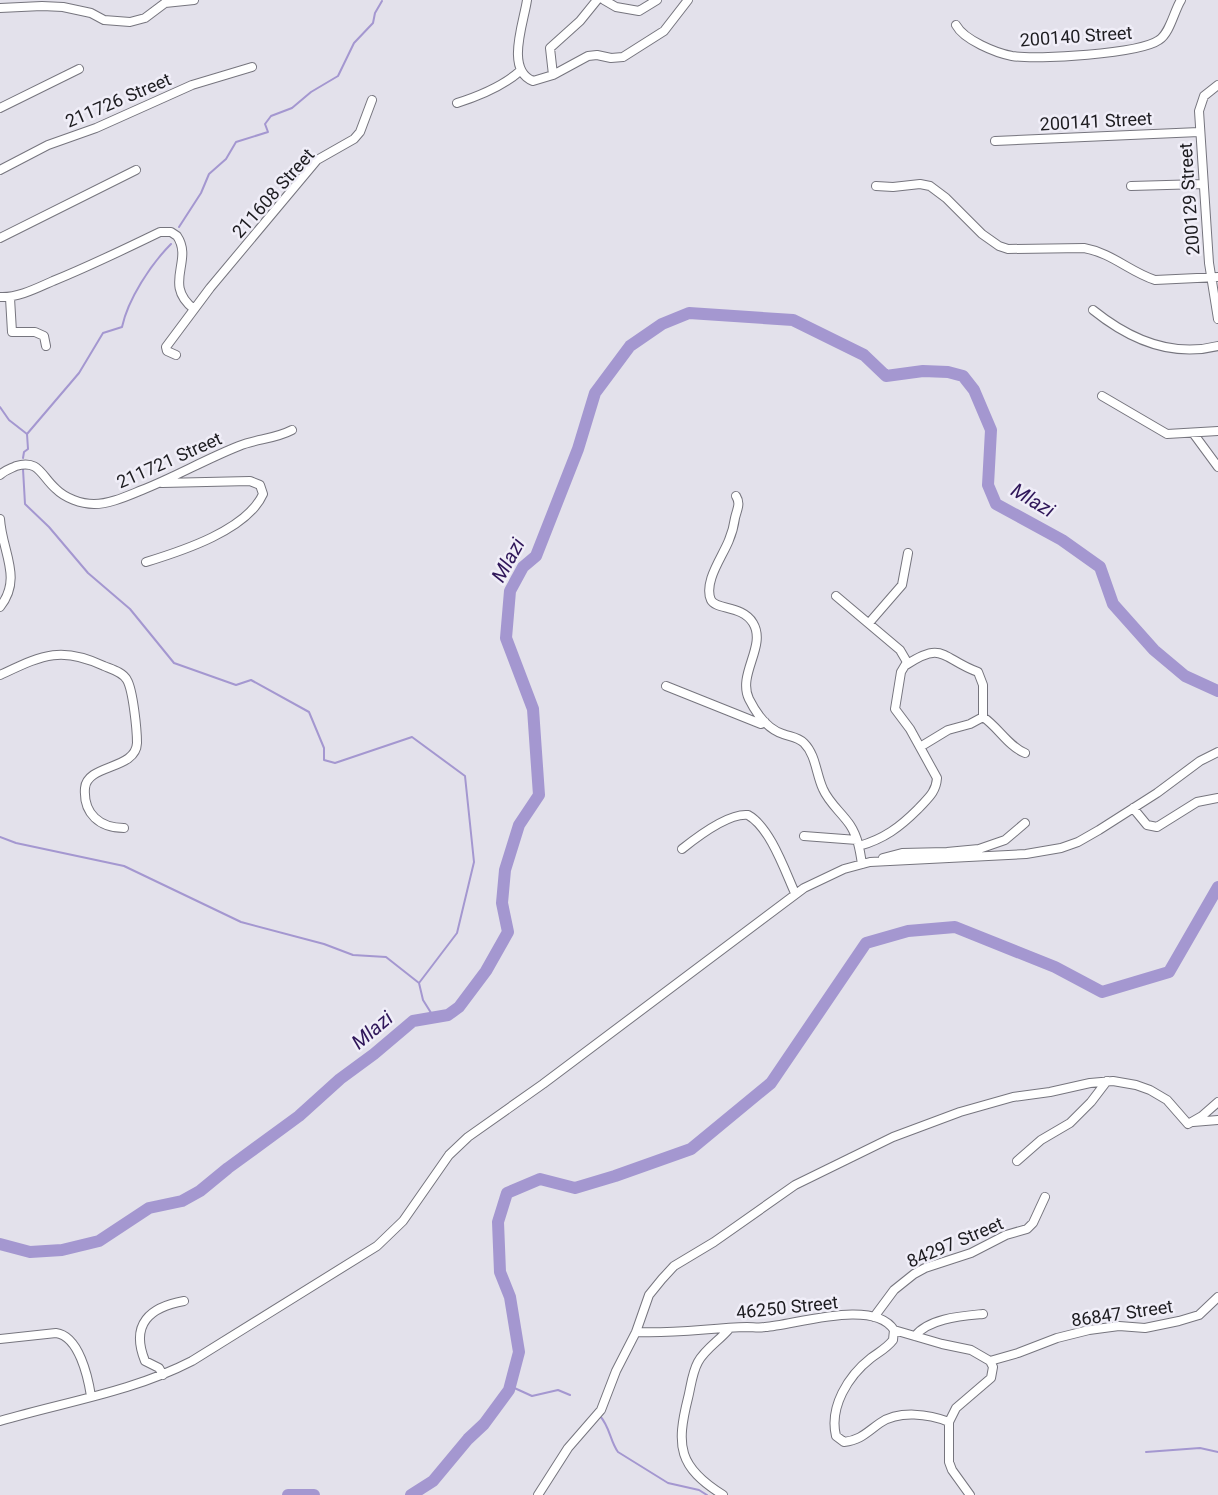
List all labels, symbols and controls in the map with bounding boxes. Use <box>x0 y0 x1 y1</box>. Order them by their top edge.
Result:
street label: 200140 Street <box>1019 22 1133 50</box>
street label: 211726 Street <box>62 68 174 132</box>
street label: 200141 Street <box>1039 108 1153 134</box>
street label: 200129 Street <box>1175 142 1203 256</box>
street label: 211608 Street <box>228 144 319 242</box>
street label: 211721 Street <box>113 427 225 493</box>
water label: Mlazi <box>1007 478 1059 522</box>
water label: Mlazi <box>486 534 530 586</box>
water label: Mlazi <box>346 1006 398 1054</box>
street label: 84297 Street <box>904 1212 1006 1272</box>
street label: 46250 Street <box>735 1291 839 1323</box>
street label: 86847 Street <box>1070 1295 1174 1331</box>

